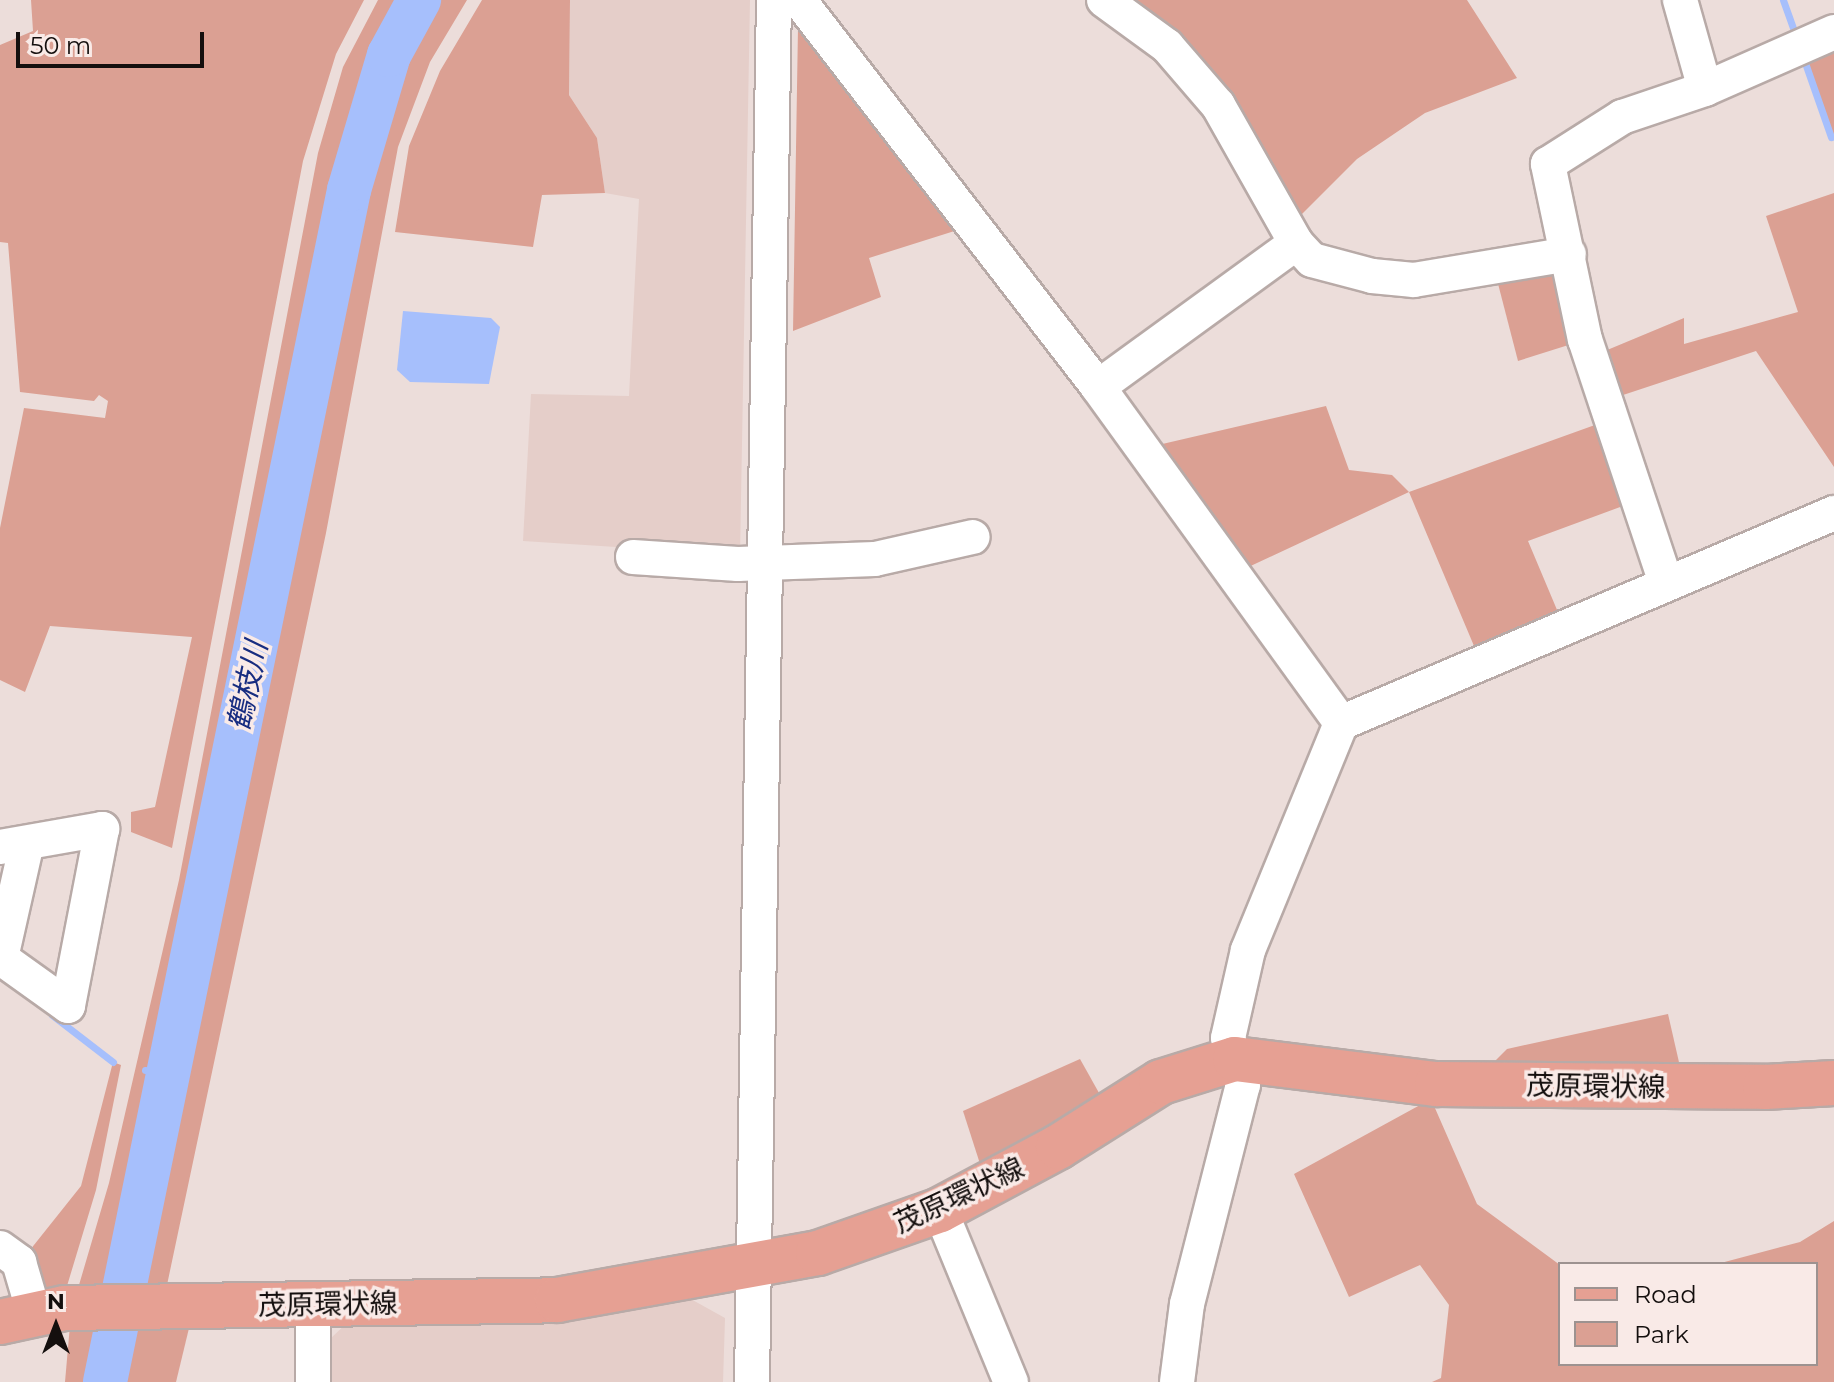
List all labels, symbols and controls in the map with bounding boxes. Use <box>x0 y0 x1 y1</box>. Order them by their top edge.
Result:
scale bar <box>20 16 208 66</box>
text: 50 m <box>30 31 91 60</box>
water label: 鶴枝川 <box>221 638 275 734</box>
street label: 茂原環状線 <box>1526 1068 1666 1104</box>
street label: 茂原環状線 <box>888 1150 1030 1240</box>
legend <box>1558 1262 1818 1366</box>
text: Road <box>1634 1280 1697 1309</box>
north arrow <box>16 1286 96 1366</box>
street label: 茂原環状線 <box>258 1286 398 1322</box>
text: N <box>47 1288 65 1315</box>
text: Park <box>1634 1320 1689 1349</box>

